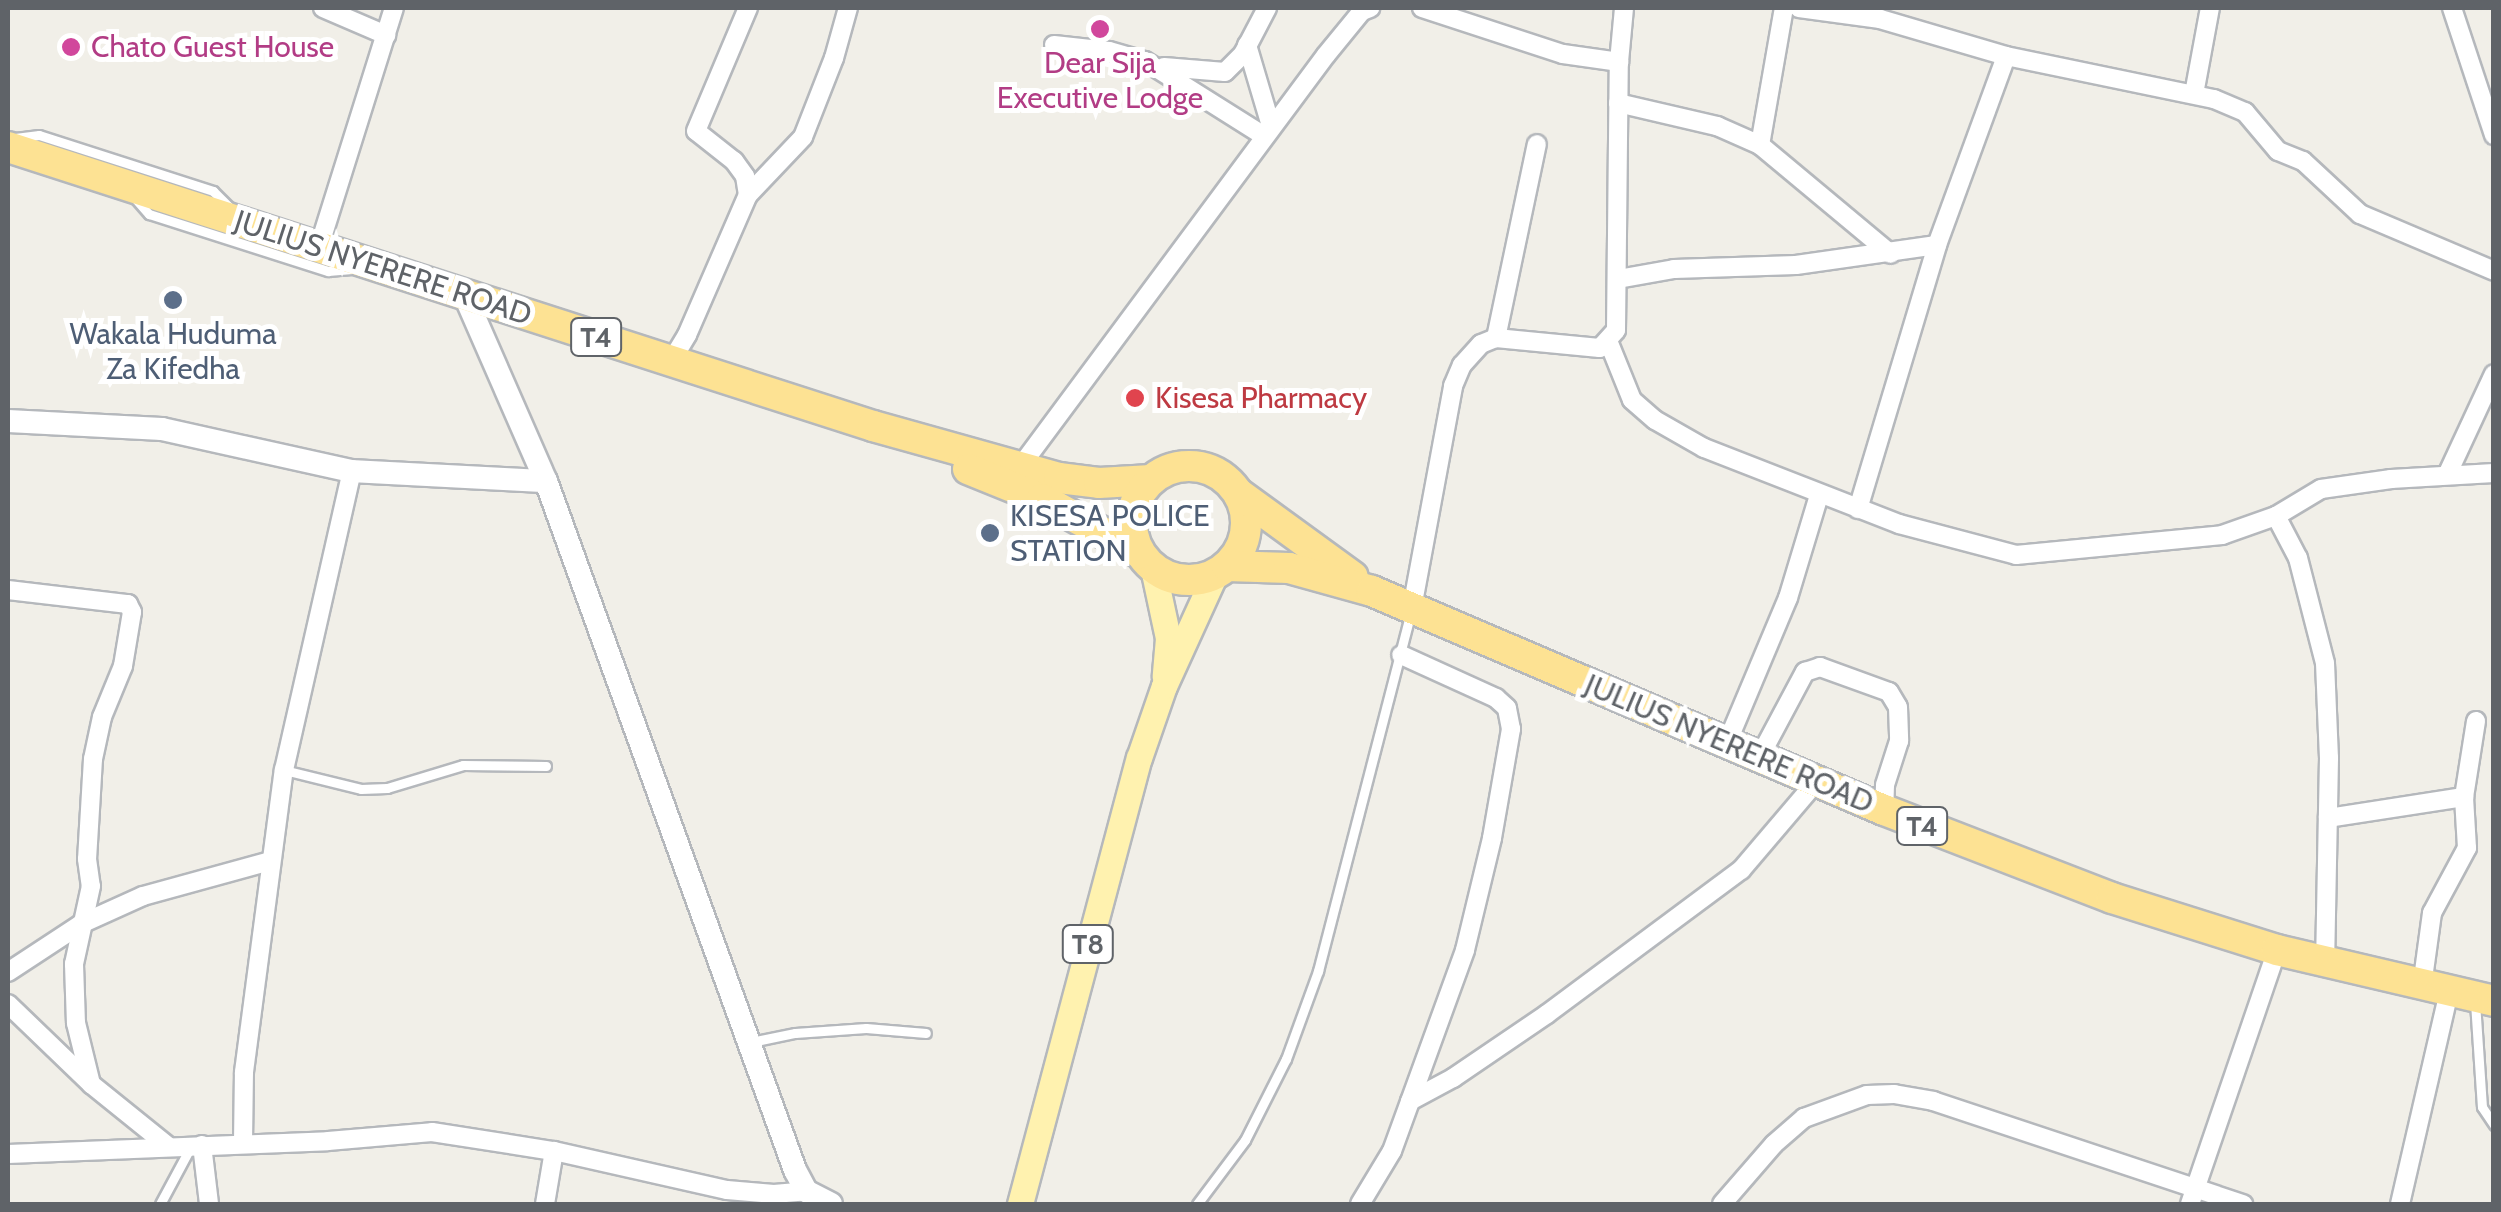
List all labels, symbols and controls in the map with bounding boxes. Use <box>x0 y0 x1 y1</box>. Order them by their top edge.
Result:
marker: Dear Sija Executive Lodge <box>1089 18 1111 40</box>
place label: Chato Guest House <box>91 29 334 65</box>
marker: Chato Guest House <box>60 36 82 58</box>
place label: Dear Sija Executive Lodge <box>997 45 1203 116</box>
street label: JULIUS NYERERE ROAD <box>230 203 536 333</box>
marker: Wakala Huduma Za Kifedha <box>162 289 184 311</box>
road number: T4 <box>568 314 624 360</box>
place label: Wakala Huduma Za Kifedha <box>69 316 277 386</box>
place label: Kisesa Pharmacy <box>1155 380 1367 416</box>
marker: Kisesa Pharmacy <box>1124 387 1146 409</box>
place label: KISESA POLICE STATION <box>1010 498 1210 568</box>
marker: KISESA POLICE STATION <box>979 522 1001 544</box>
street label: JULIUS NYERERE ROAD <box>1579 667 1879 821</box>
road number: T4 <box>1894 803 1950 849</box>
road number: T8 <box>1060 921 1116 967</box>

